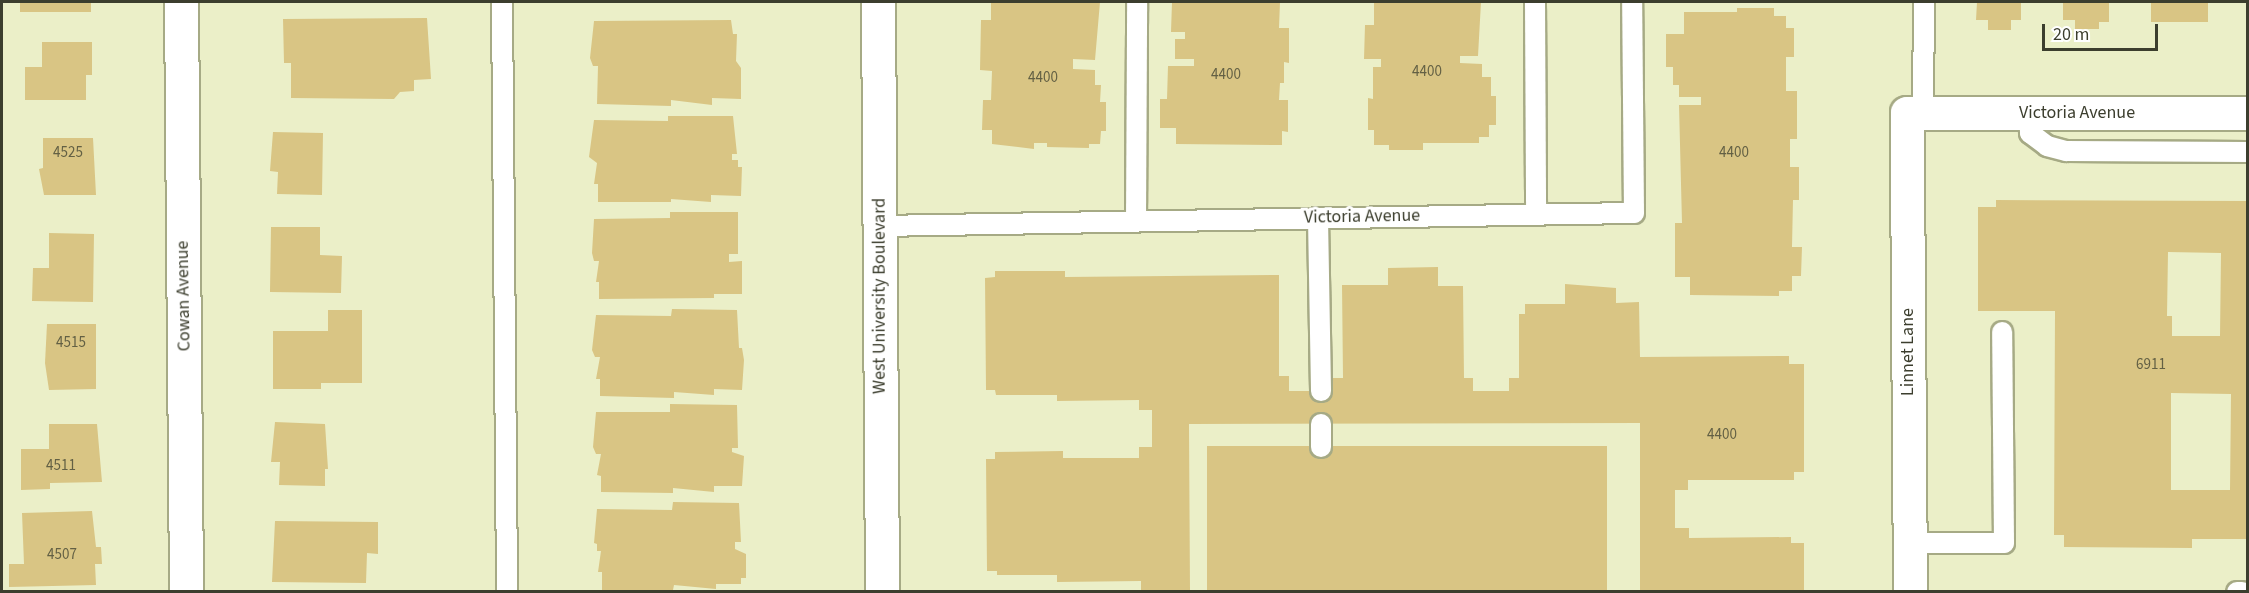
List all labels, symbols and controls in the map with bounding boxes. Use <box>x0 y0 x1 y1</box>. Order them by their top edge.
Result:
scale bar <box>2045 12 2160 50</box>
text: 20 m <box>2053 22 2089 47</box>
house number: 4400 <box>1412 63 1442 81</box>
house number: 4400 <box>1211 66 1241 84</box>
house number: 4400 <box>1028 69 1058 87</box>
street label: Victoria Avenue <box>2019 102 2135 124</box>
house number: 4525 <box>53 144 83 162</box>
house number: 4400 <box>1719 144 1749 162</box>
street label: West University Boulevard <box>869 198 891 394</box>
street label: Victoria Avenue <box>1304 205 1420 229</box>
street label: Cowan Avenue <box>172 240 196 352</box>
street label: Linnet Lane <box>1897 308 1919 396</box>
house number: 4515 <box>56 334 86 352</box>
house number: 6911 <box>2136 356 2166 374</box>
house number: 4400 <box>1707 426 1737 444</box>
house number: 4511 <box>46 457 76 475</box>
house number: 4507 <box>47 546 77 564</box>

